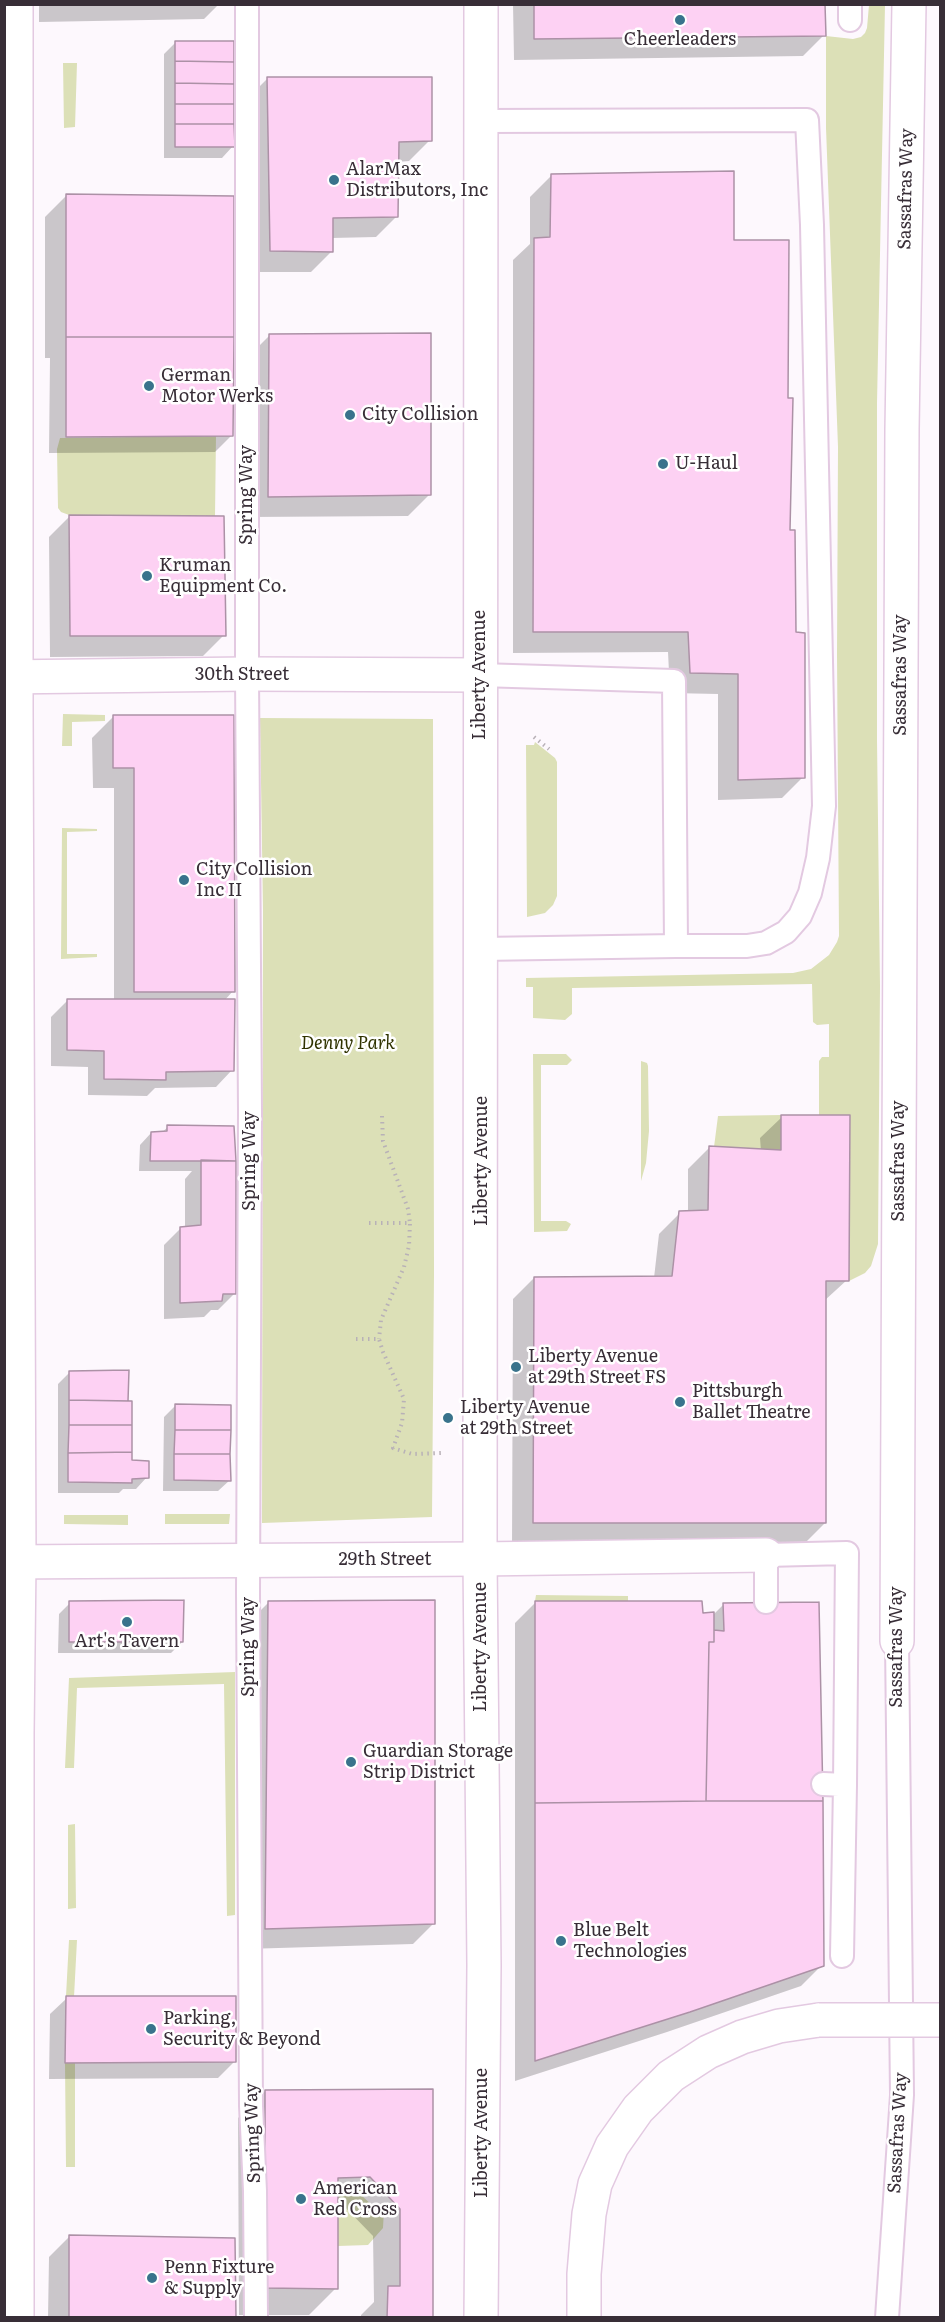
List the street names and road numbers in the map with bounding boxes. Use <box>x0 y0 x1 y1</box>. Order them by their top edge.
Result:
street label: Sassafras Way <box>894 128 918 250</box>
street label: Spring Way <box>236 445 258 545</box>
street label: Liberty Avenue <box>469 610 491 740</box>
street label: Sassafras Way <box>890 614 912 736</box>
street label: 30th Street <box>195 664 289 686</box>
street label: Liberty Avenue <box>471 1096 493 1226</box>
street label: Sassafras Way <box>888 1100 910 1222</box>
street label: Spring Way <box>239 1111 261 1211</box>
street label: 29th Street <box>339 1549 431 1571</box>
street label: Liberty Avenue <box>470 1582 492 1712</box>
street label: Sassafras Way <box>886 1586 908 1708</box>
street label: Spring Way <box>238 1597 260 1697</box>
street label: Liberty Avenue <box>471 2068 493 2198</box>
street label: Sassafras Way <box>884 2072 912 2194</box>
street label: Spring Way <box>240 2083 266 2183</box>

